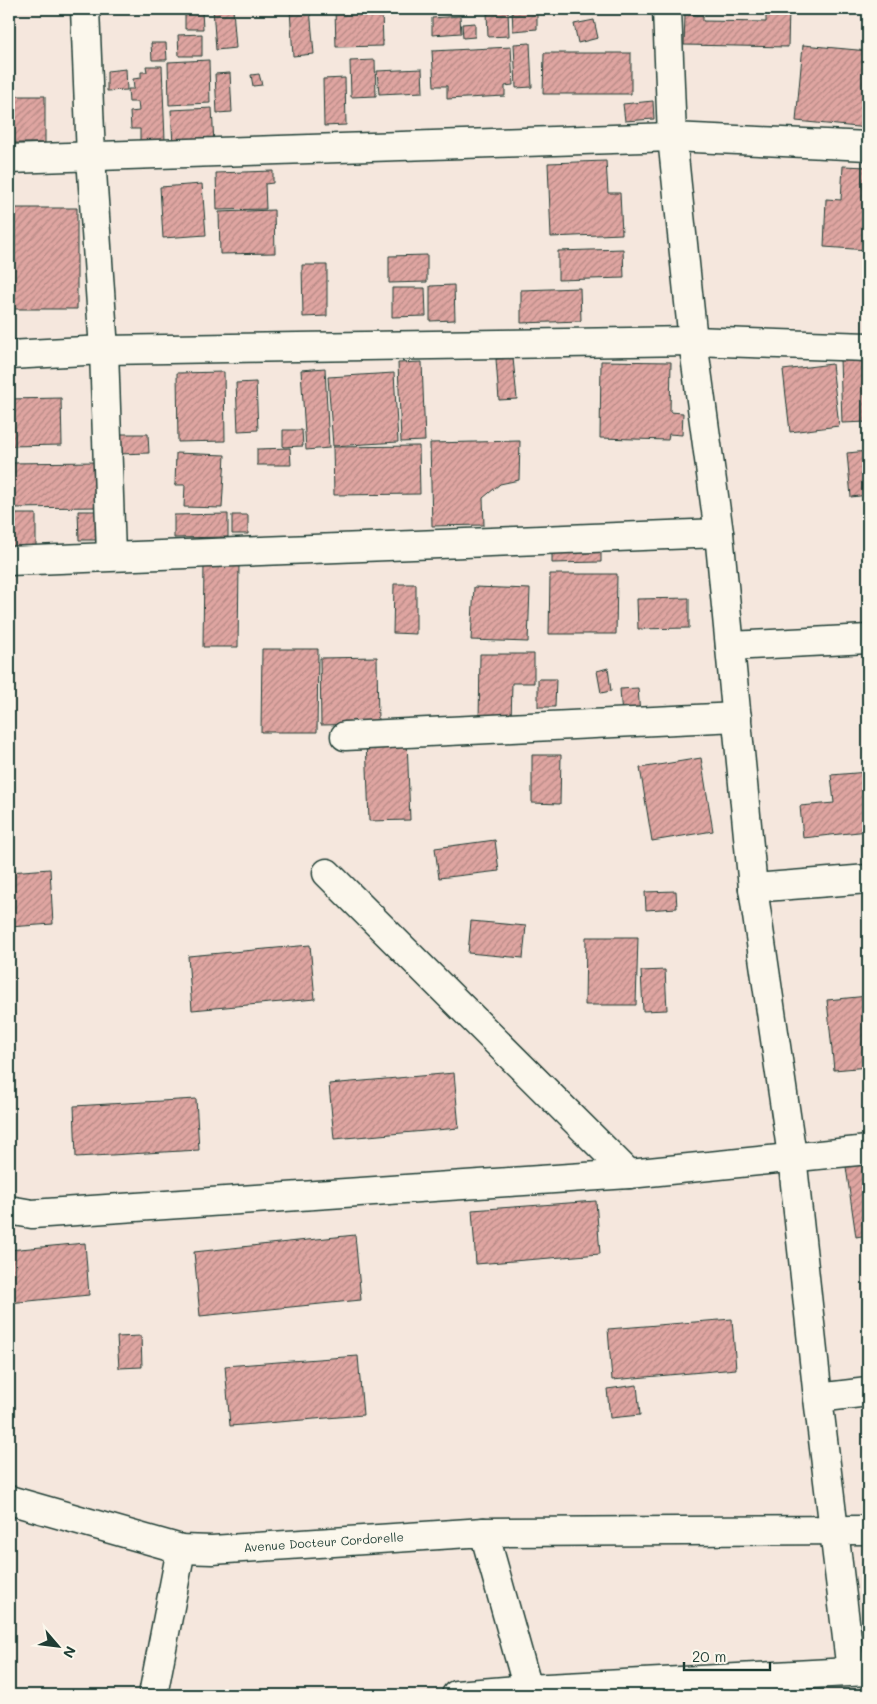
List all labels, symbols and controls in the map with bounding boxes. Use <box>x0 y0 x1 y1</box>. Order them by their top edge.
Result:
street label: Avenue Docteur Cordorelle <box>243 1528 404 1555</box>
north arrow <box>32 1622 82 1672</box>
scale bar <box>684 1639 771 1671</box>
text: N <box>59 1643 81 1661</box>
text: 20 m <box>692 1646 726 1666</box>

